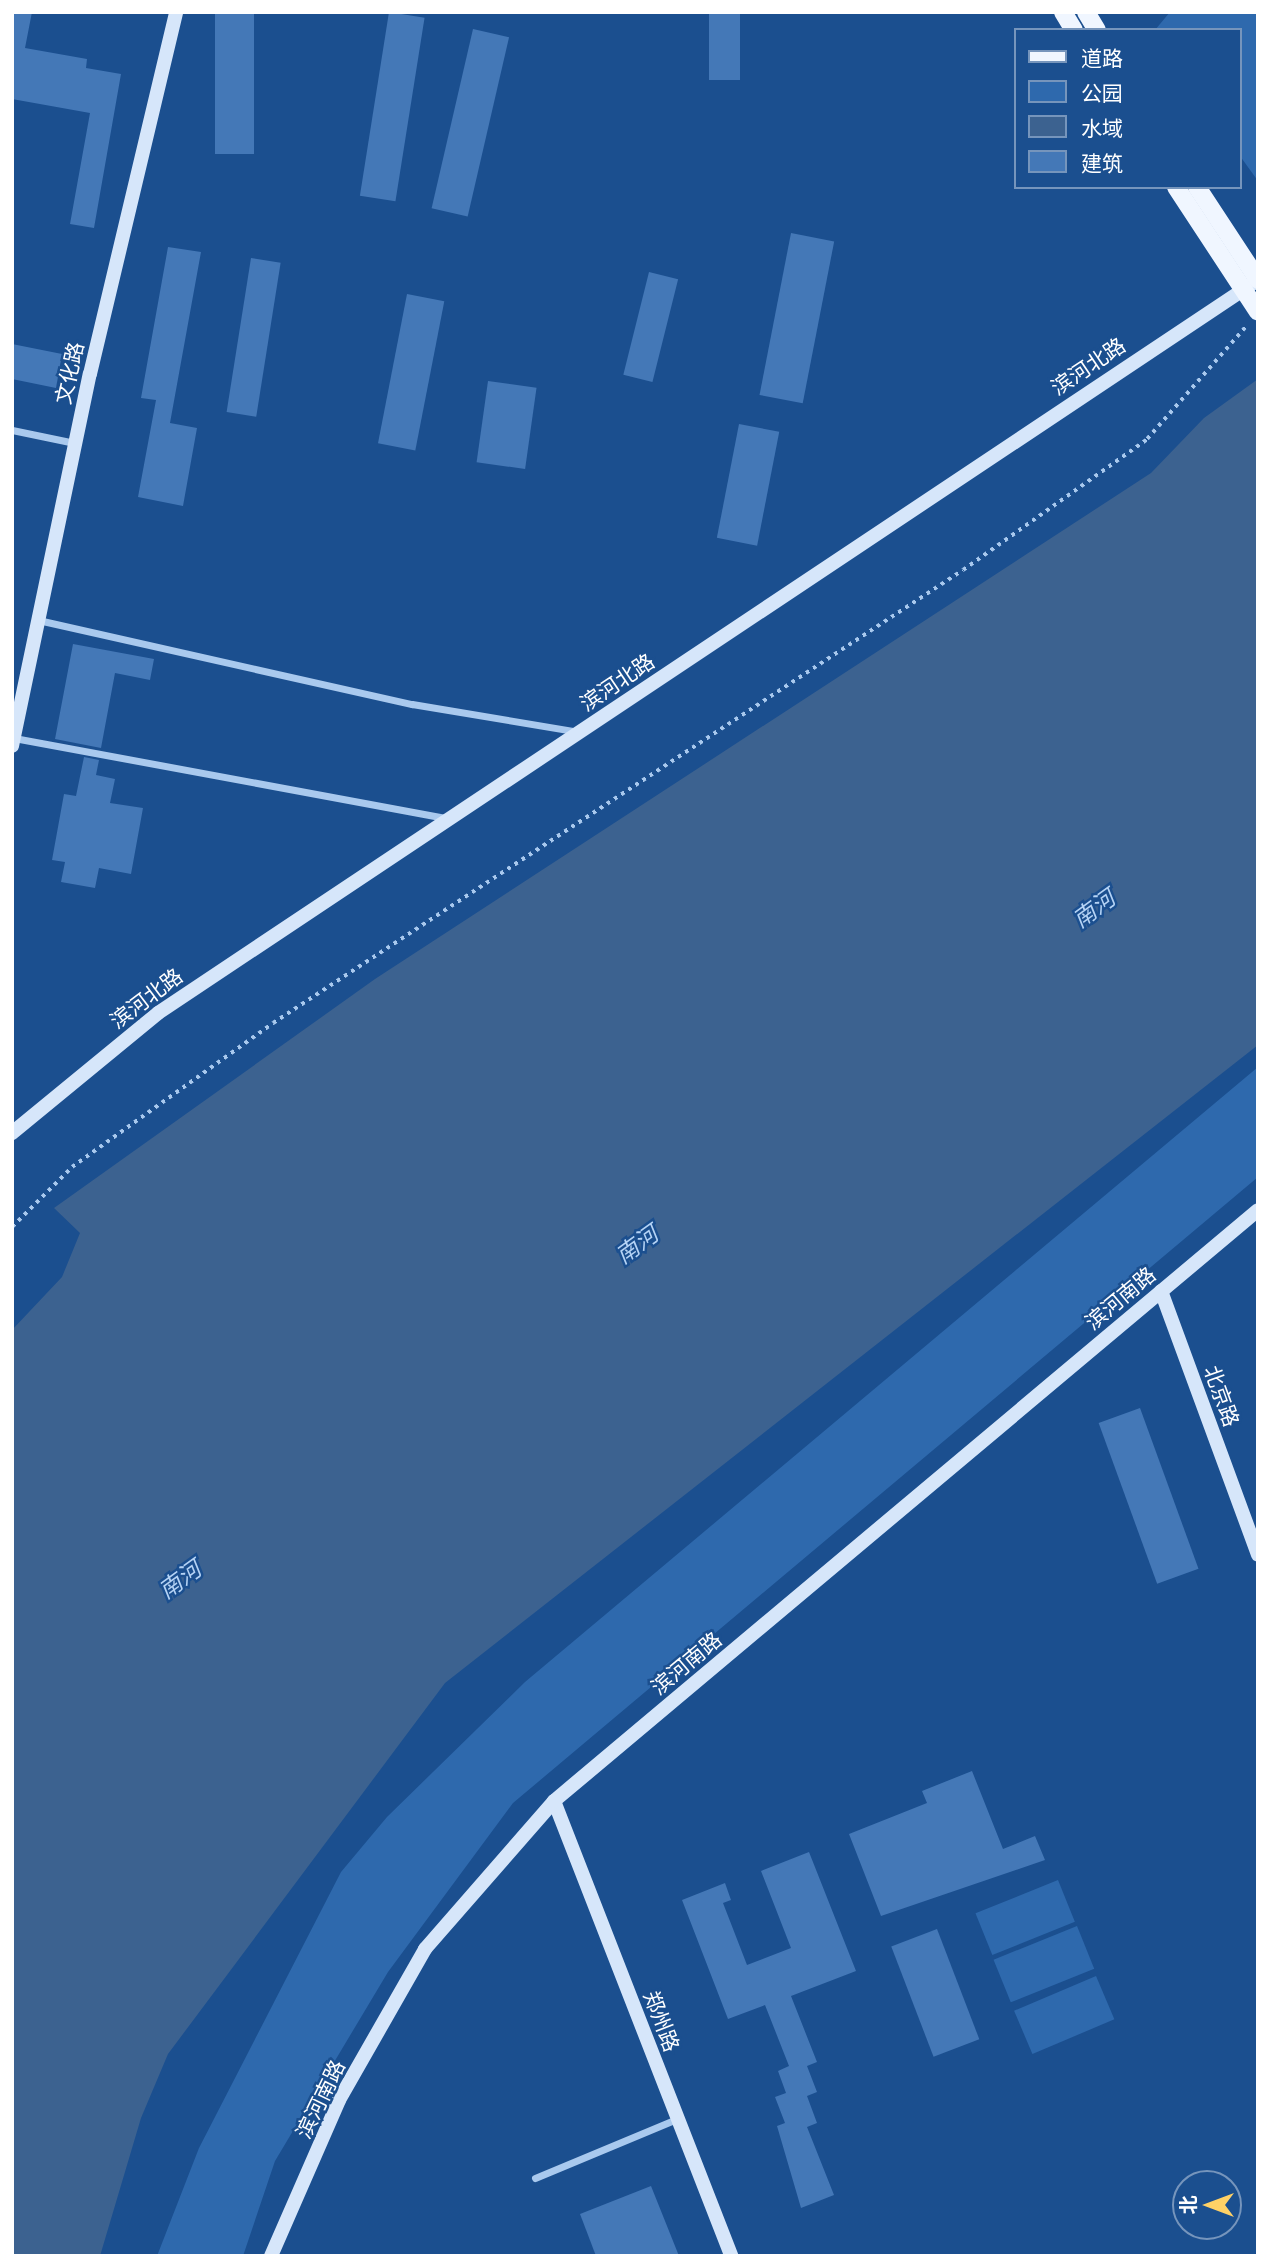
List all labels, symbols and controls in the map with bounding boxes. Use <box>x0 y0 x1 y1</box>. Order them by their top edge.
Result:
legend <box>1014 28 1242 189</box>
text: 道路 <box>1081 45 1123 71</box>
text: 公园 <box>1081 80 1123 106</box>
text: 水域 <box>1081 115 1123 141</box>
text: 建筑 <box>1081 150 1123 176</box>
street label: 滨河北路 <box>1046 332 1130 400</box>
street label: 文化路 <box>50 339 88 407</box>
street label: 滨河北路 <box>575 648 659 716</box>
water label: 南河 <box>1067 884 1121 934</box>
street label: 滨河北路 <box>105 963 187 1033</box>
water label: 南河 <box>610 1220 664 1270</box>
street label: 滨河南路 <box>1080 1261 1160 1335</box>
street label: 北京路 <box>1199 1362 1245 1430</box>
water label: 南河 <box>153 1555 207 1605</box>
street label: 滨河南路 <box>646 1626 726 1700</box>
street label: 郑州路 <box>639 1987 685 2055</box>
street label: 滨河南路 <box>290 2056 350 2142</box>
north arrow <box>1172 2170 1242 2240</box>
text: 北 <box>1176 2196 1200 2215</box>

